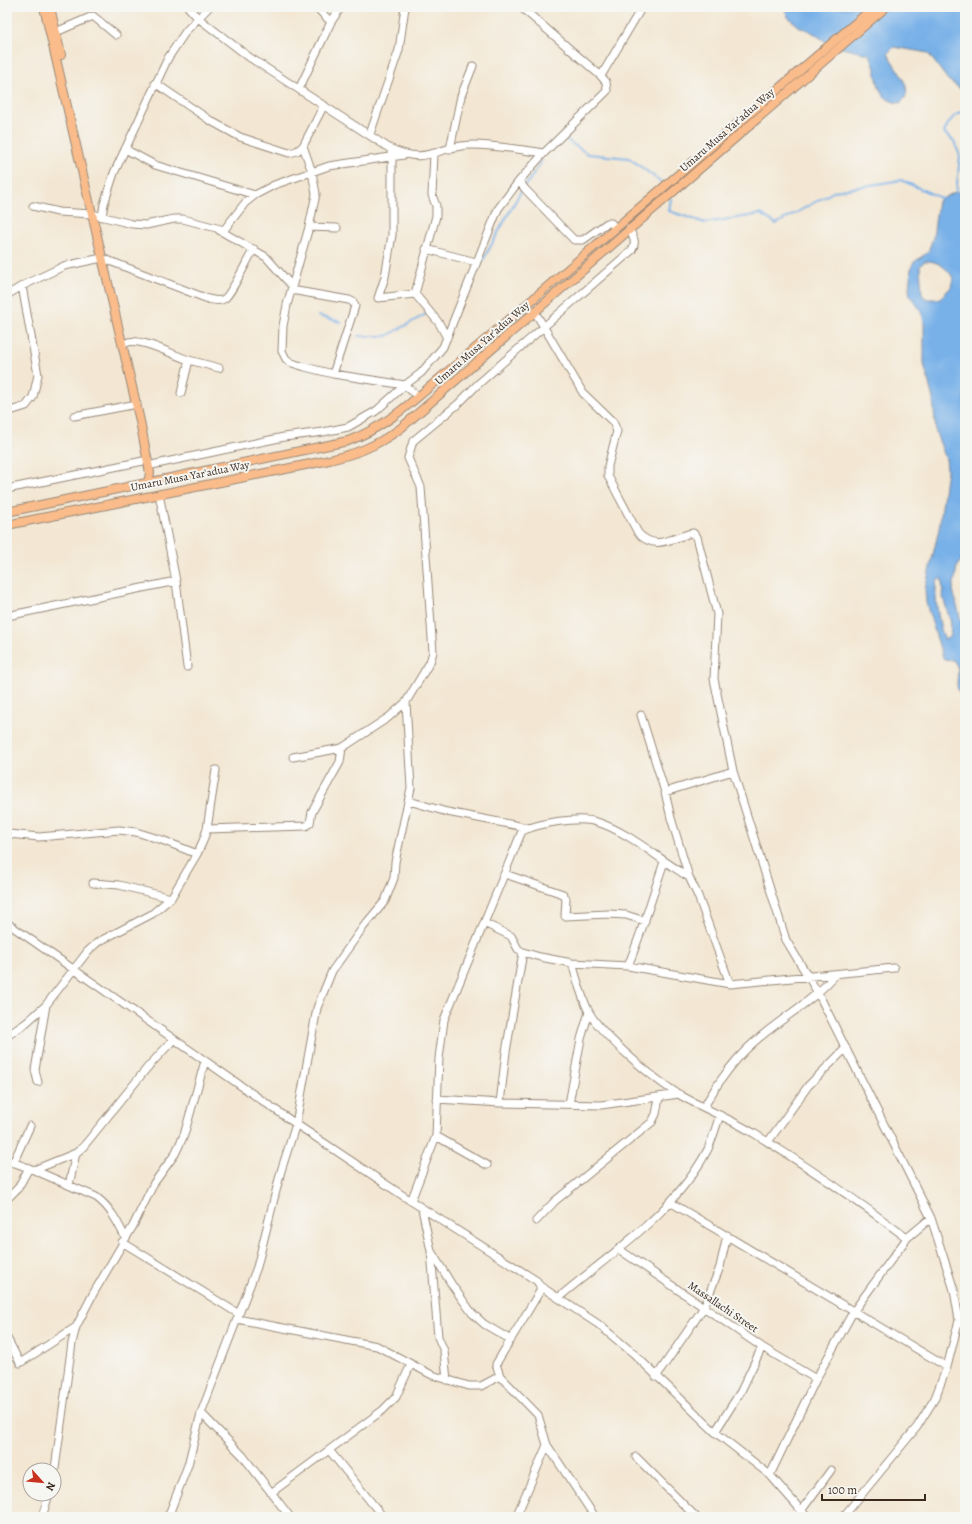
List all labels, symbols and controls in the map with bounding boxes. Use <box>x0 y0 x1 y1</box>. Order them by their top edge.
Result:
street label: Umaru Musa Yar'adua Way <box>677 85 778 175</box>
street label: Umaru Musa Yar'adua Way <box>432 298 533 388</box>
street label: Umaru Musa Yar'adua Way <box>129 457 251 495</box>
street label: Massallachi Street <box>685 1278 761 1336</box>
north arrow <box>22 1462 62 1502</box>
scale bar <box>822 1476 925 1502</box>
text: N <box>42 1479 59 1493</box>
text: 100 m <box>828 1482 857 1498</box>

